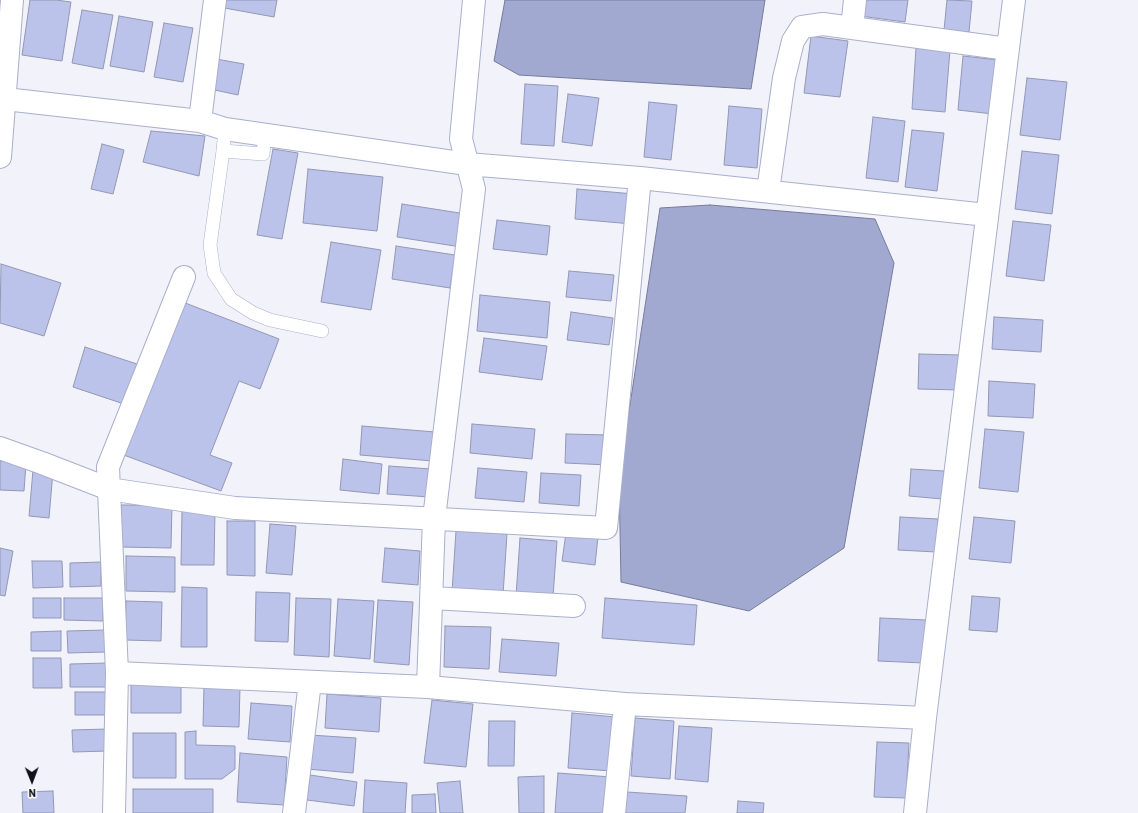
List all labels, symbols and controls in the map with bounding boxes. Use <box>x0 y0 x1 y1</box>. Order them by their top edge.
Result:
north arrow <box>12 761 52 801</box>
text: N <box>28 787 36 800</box>

